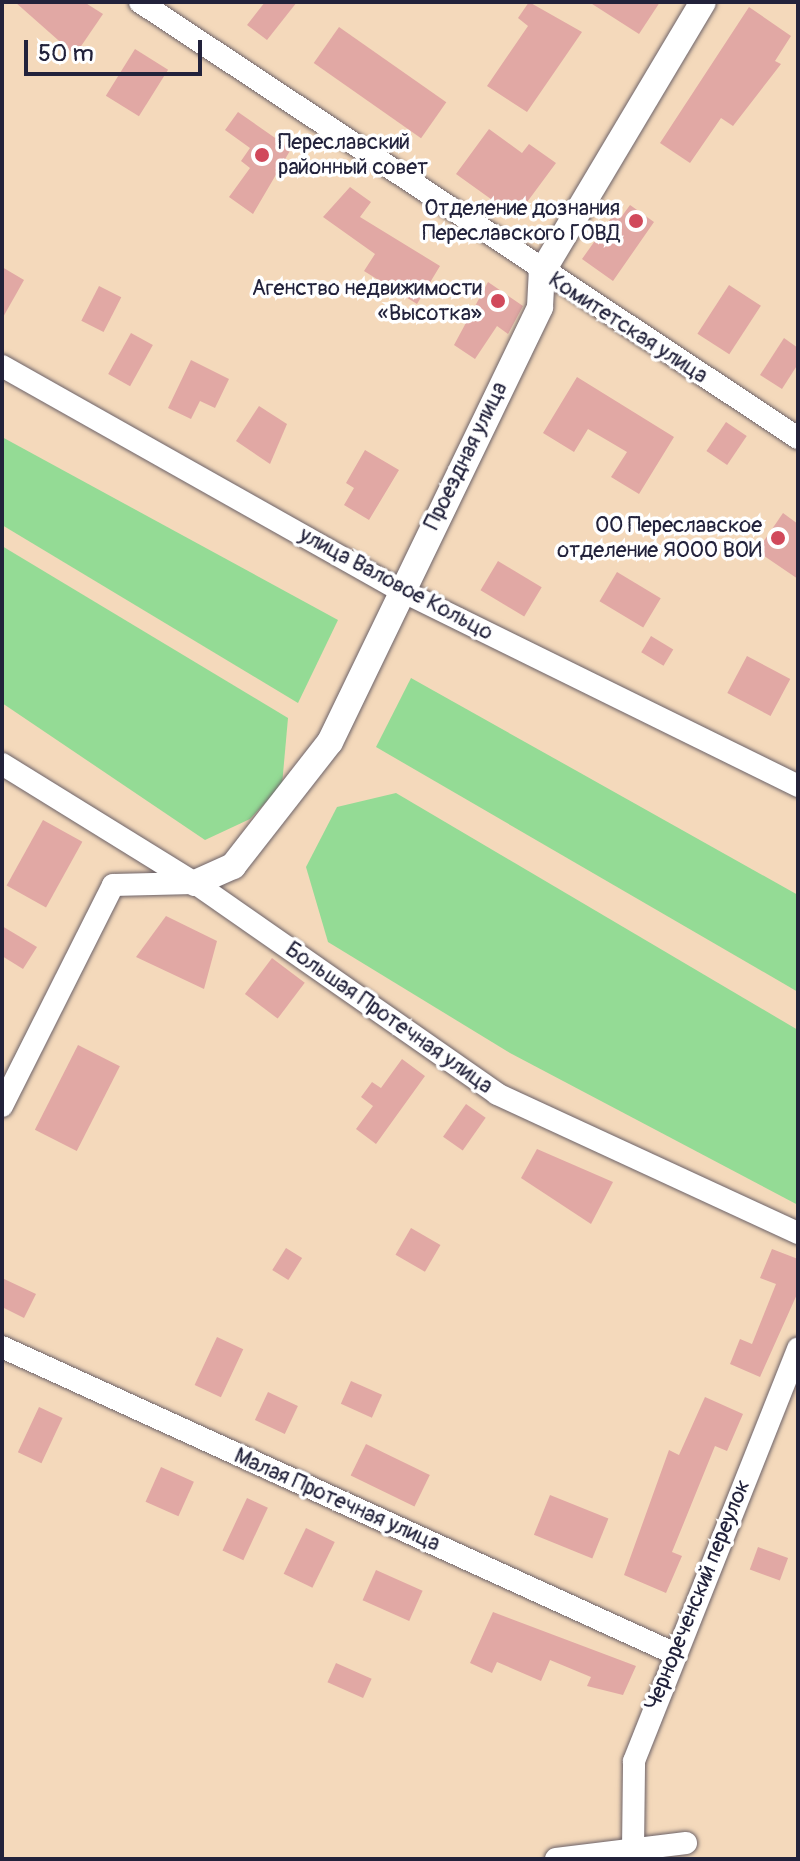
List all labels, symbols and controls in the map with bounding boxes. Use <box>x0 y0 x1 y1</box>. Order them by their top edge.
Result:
scale bar <box>28 24 206 74</box>
text: 50 m <box>38 39 94 68</box>
place label: Переславский районный совет <box>278 129 428 180</box>
marker: Переславский районный совет <box>253 146 271 164</box>
place label: Отделение дознания Переславского ГОВД <box>422 195 620 246</box>
marker: Отделение дознания Переславского ГОВД <box>627 212 645 230</box>
street label: Комитетская улица <box>544 267 712 389</box>
place label: Агенство недвижимости «Высотка» <box>252 275 482 326</box>
marker: Агенство недвижимости «Высотка» <box>489 292 507 310</box>
street label: Проездная улица <box>419 378 513 534</box>
place label: ОО Переславское отделение ЯООО ВОИ <box>557 512 762 564</box>
street label: улица Валовое Кольцо <box>295 522 497 646</box>
marker: ОО Переславское отделение ЯООО ВОИ <box>769 529 787 547</box>
street label: Большая Протечная улица <box>280 936 498 1100</box>
street label: Малая Протечная улица <box>230 1443 444 1557</box>
street label: Чернореченский переулок <box>640 1476 756 1714</box>

